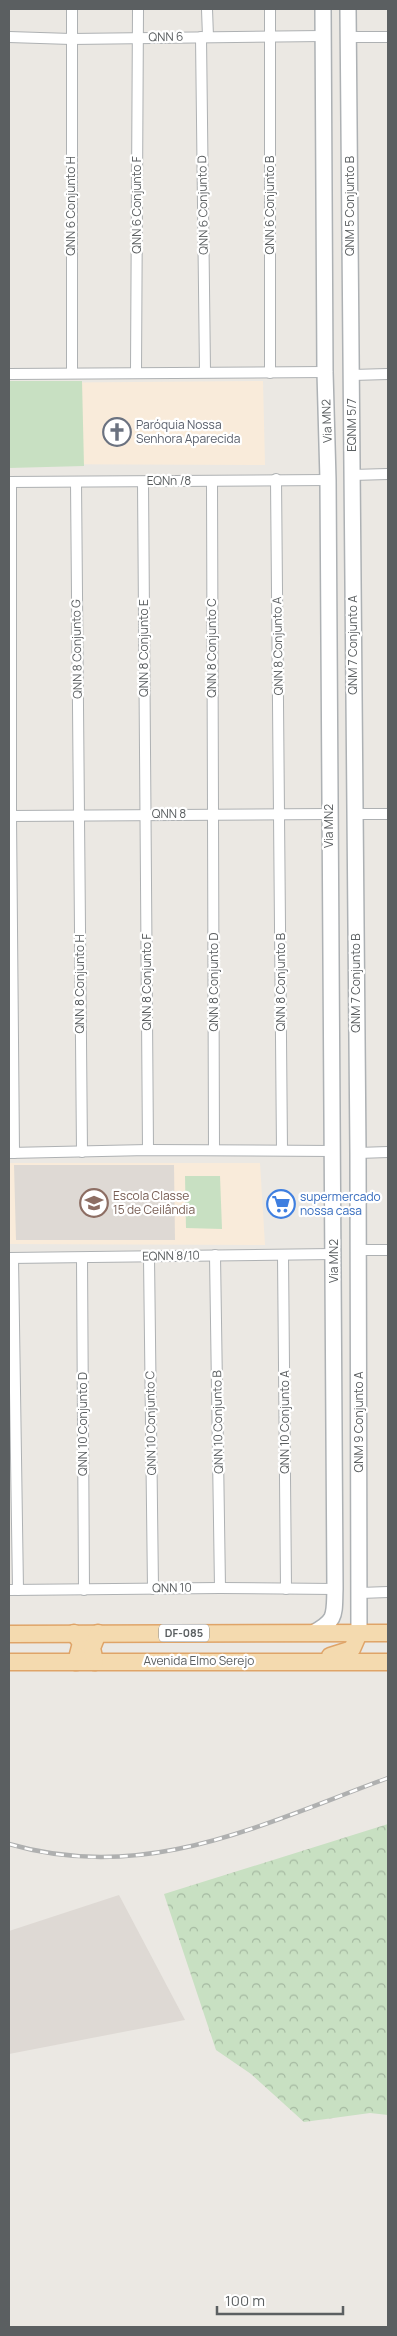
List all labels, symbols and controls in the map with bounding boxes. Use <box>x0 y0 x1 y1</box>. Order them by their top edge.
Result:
street label: QNN 6 <box>148 28 184 45</box>
street label: QNN 6 Conjunto D <box>193 155 212 255</box>
street label: QNN 6 Conjunto H <box>62 156 79 256</box>
street label: QNN 6 Conjunto F <box>128 156 145 254</box>
street label: QNN 6 Conjunto B <box>261 156 278 254</box>
street label: QNM 5 Conjunto B <box>341 156 358 256</box>
street label: EQNM 5/7 <box>343 398 360 452</box>
street label: Via MN2 <box>317 399 336 443</box>
place label: Paróquia Nossa Senhora Aparecida <box>136 416 240 447</box>
church icon: Paróquia Nossa Senhora Aparecida <box>102 417 132 447</box>
street label: EQNn /8 <box>147 472 191 489</box>
street label: QNM 7 Conjunto A <box>344 595 361 695</box>
street label: QNN 8 Conjunto A <box>268 596 287 695</box>
street label: QNN 8 Conjunto C <box>203 598 220 698</box>
street label: QNN 8 Conjunto G <box>67 599 86 699</box>
street label: QNN 8 Conjunto E <box>135 599 152 697</box>
street label: Via MN2 <box>320 804 337 848</box>
street label: QNN 8 <box>152 805 186 822</box>
street label: QNN 8 Conjunto D <box>205 932 222 1032</box>
street label: QNN 8 Conjunto F <box>138 933 155 1031</box>
street label: QNN 8 Conjunto B <box>272 933 289 1031</box>
street label: QNM 7 Conjunto B <box>347 933 364 1033</box>
street label: QNN 8 Conjunto H <box>71 934 88 1034</box>
place label: Escola Classe 15 de Ceilândia <box>113 1187 195 1218</box>
school or university icon: Escola Classe 15 de Ceilândia <box>79 1188 109 1218</box>
place label: supermercado nossa casa <box>300 1188 381 1219</box>
supermarket icon: supermercado nossa casa <box>266 1189 296 1219</box>
street label: Via MN2 <box>325 1239 342 1283</box>
street label: EQNN 8/10 <box>142 1246 200 1265</box>
street label: QNN 10 Conjunto C <box>141 1370 160 1475</box>
street label: QNN 10 Conjunto B <box>208 1370 227 1474</box>
street label: QNN 10 Conjunto A <box>276 1370 293 1474</box>
street label: QNM 9 Conjunto A <box>350 1371 367 1472</box>
street label: QNN 10 Conjunto D <box>74 1372 91 1476</box>
street label: QNN 10 <box>152 1579 192 1596</box>
road number: DF-085 <box>159 1625 209 1642</box>
street label: Avenida Elmo Serejo <box>144 1652 254 1669</box>
scale bar <box>217 2284 343 2316</box>
text: 100 m <box>225 2290 265 2311</box>

